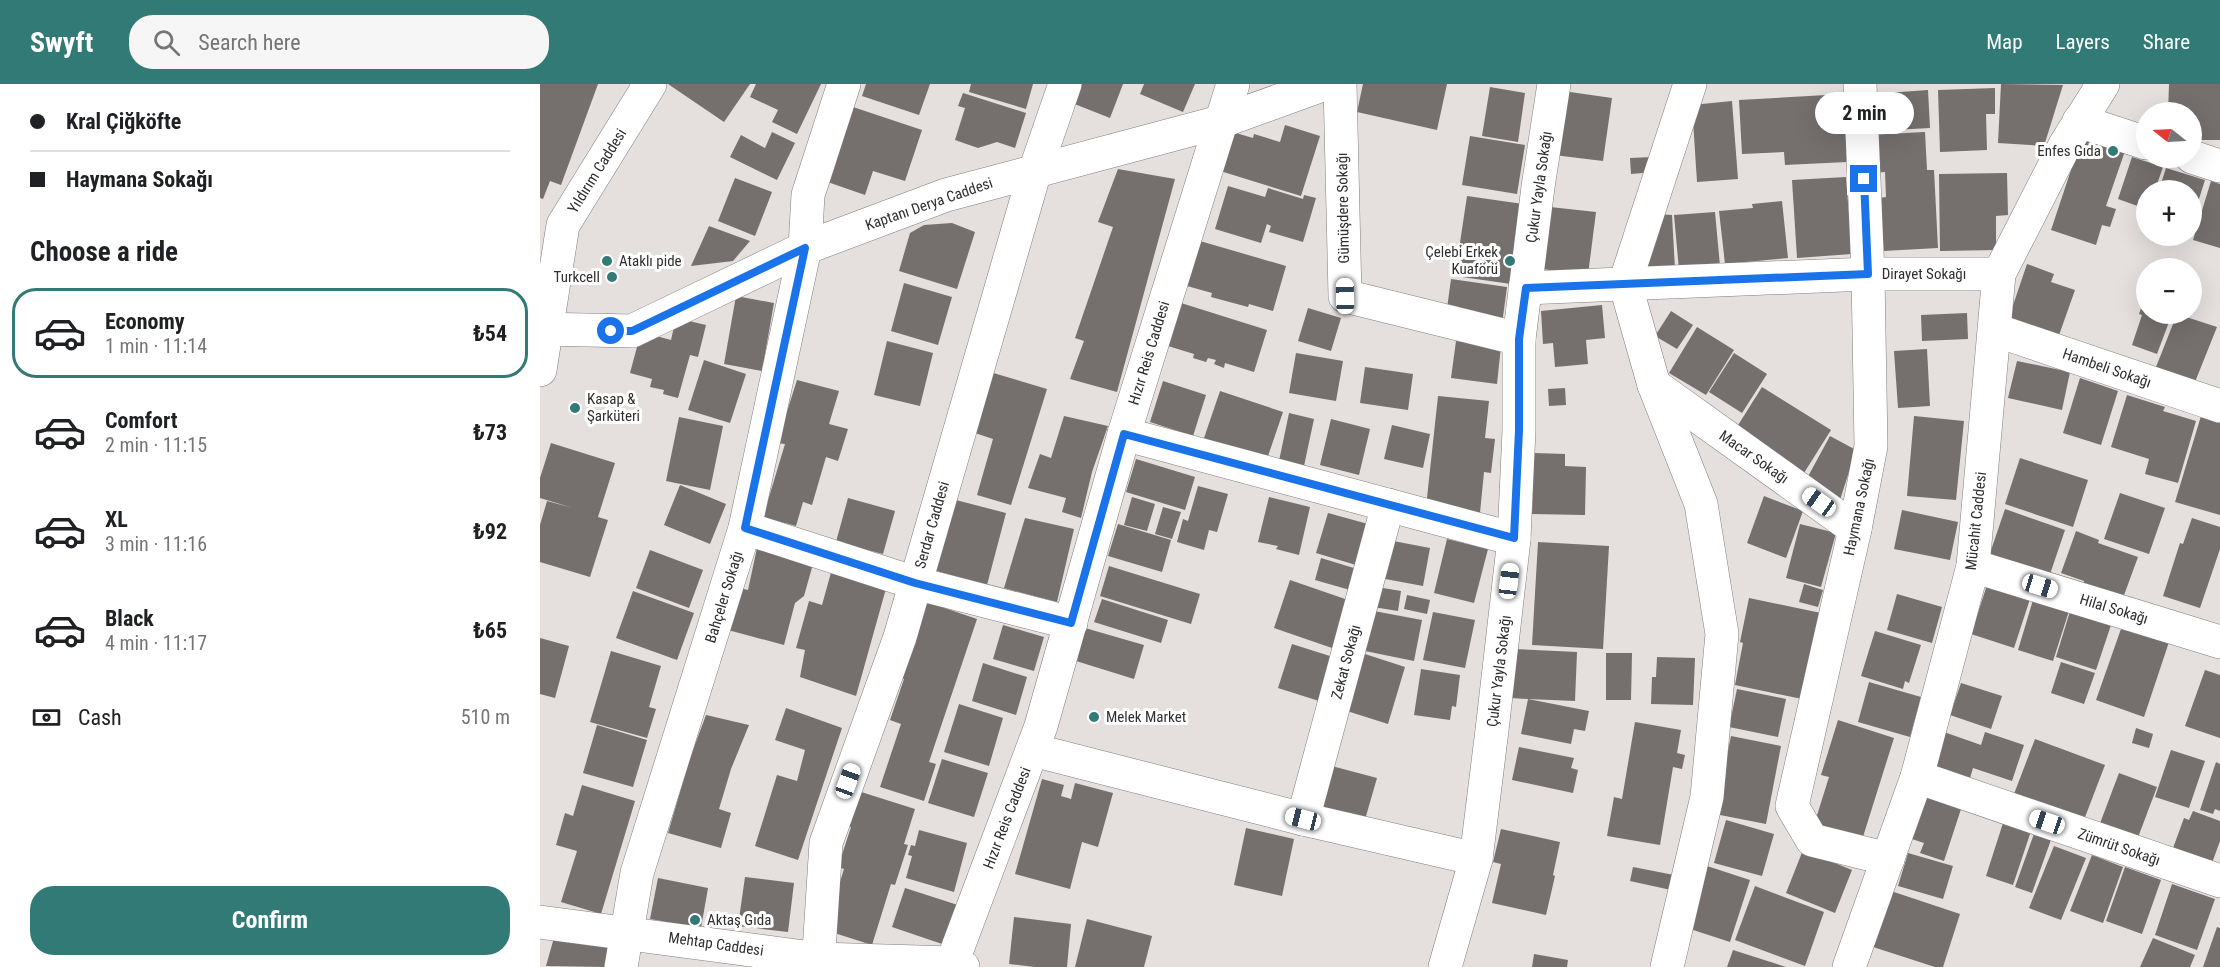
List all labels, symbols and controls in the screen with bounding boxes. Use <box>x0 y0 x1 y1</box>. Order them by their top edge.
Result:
search box <box>129 15 549 69</box>
text: Swyft <box>30 26 93 59</box>
icon: search <box>150 26 183 59</box>
text: Search here <box>198 30 301 55</box>
text: Map <box>1986 30 2023 54</box>
text: Layers <box>2056 30 2110 54</box>
text: Share <box>2143 30 2190 54</box>
callout: 2 min <box>1814 92 1914 134</box>
text: 2 min <box>1842 101 1887 125</box>
north arrow <box>2136 102 2202 168</box>
map controls <box>2136 102 2202 324</box>
text: Kral Çiğköfte <box>66 109 181 134</box>
street label: Yıldırım Caddesi <box>564 125 630 217</box>
street label: Çukur Yayla Sokağı <box>1522 130 1556 244</box>
place label: Enfes Gıda <box>2037 142 2101 160</box>
marker: Enfes Gıda <box>2106 144 2120 158</box>
street label: Gümüşdere Sokağı <box>1333 152 1353 264</box>
route end <box>1850 165 1877 192</box>
text: Haymana Sokağı <box>66 167 213 192</box>
street label: Kaptanı Derya Caddesi <box>863 174 995 234</box>
button: + <box>2136 180 2202 246</box>
text: Choose a ride <box>30 236 178 268</box>
place label: Çelebi Erkek Kuaförü <box>1425 243 1498 278</box>
place label: Ataklı pide <box>619 252 682 270</box>
marker: Ataklı pide <box>600 254 614 268</box>
marker: Çelebi Erkek Kuaförü <box>1503 254 1517 268</box>
button: − <box>2136 258 2202 324</box>
street label: Dirayet Sokağı <box>1882 265 1966 283</box>
place label: Turkcell <box>554 268 600 286</box>
marker: Turkcell <box>605 270 619 284</box>
car <box>1336 278 1354 314</box>
street label: Hızır Reis Caddesi <box>1125 299 1173 407</box>
icon: car <box>33 306 87 360</box>
text: Economy <box>105 309 185 334</box>
route start <box>597 317 624 344</box>
text: ₺54 <box>473 321 507 346</box>
text: 1 min · 11:14 <box>105 334 207 358</box>
street label: Hambeli Sokağı <box>2060 344 2154 392</box>
place label: Kasap & Şarküteri <box>587 390 640 425</box>
marker: Kasap & Şarküteri <box>568 401 582 415</box>
icon: car <box>33 405 87 459</box>
text: Comfort <box>105 408 178 433</box>
text: ₺73 <box>473 420 507 445</box>
street label: Macar Sokağı <box>1716 426 1792 488</box>
text: 2 min · 11:15 <box>105 433 207 457</box>
street label: Haymana Sokağı <box>1840 457 1878 557</box>
street label: Mücahit Caddesi <box>1962 471 1990 571</box>
street label: Serdar Caddesi <box>911 479 953 571</box>
car <box>1799 484 1839 520</box>
icon: car <box>33 504 87 558</box>
text: XL <box>105 507 128 532</box>
text: ₺92 <box>473 519 507 544</box>
text: 3 min · 11:16 <box>105 532 207 556</box>
street label: Bahçeler Sokağı <box>701 549 747 645</box>
car <box>1498 562 1520 600</box>
car <box>2020 572 2060 600</box>
street label: Hilal Sokağı <box>2078 590 2150 628</box>
icon: car <box>33 603 87 657</box>
text: Black <box>105 606 154 631</box>
street label: Çukur Yayla Sokağı <box>1483 614 1515 728</box>
text: ₺65 <box>473 618 507 643</box>
street label: Zekat Sokağı <box>1327 623 1365 701</box>
text: 4 min · 11:17 <box>105 631 207 655</box>
icon: cash <box>30 701 63 734</box>
text: Cash <box>78 705 122 730</box>
text: 510 m <box>461 705 510 729</box>
place label: Melek Market <box>1106 708 1186 726</box>
marker: Melek Market <box>1087 710 1101 724</box>
car <box>833 761 863 801</box>
street label: Hızır Reis Caddesi <box>979 765 1035 871</box>
car <box>1283 806 1323 832</box>
car <box>2027 808 2067 836</box>
street label: Zümrüt Sokağı <box>2075 824 2163 870</box>
button: Confirm <box>30 886 510 955</box>
place label: Aktaş Gıda <box>707 911 771 929</box>
marker: Aktaş Gıda <box>688 913 702 927</box>
street label: Mehtap Caddesi <box>667 928 765 960</box>

